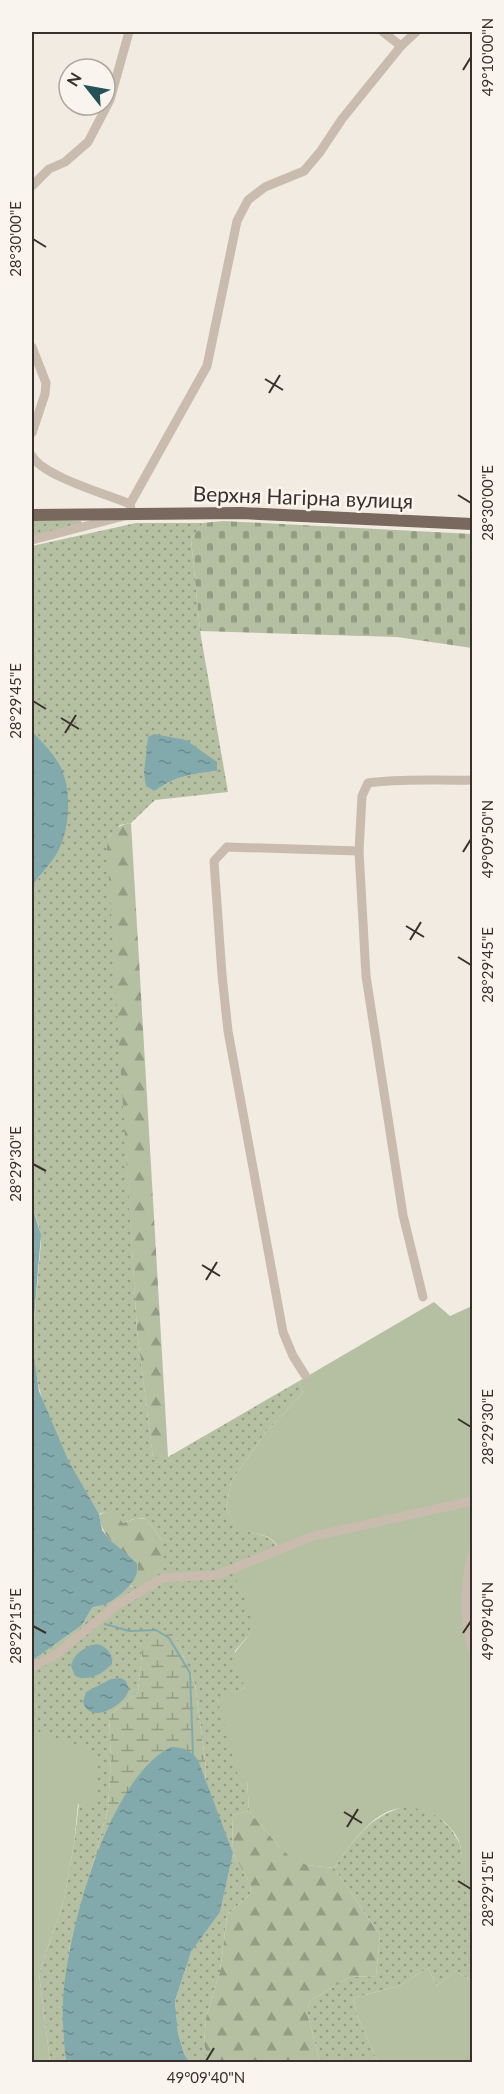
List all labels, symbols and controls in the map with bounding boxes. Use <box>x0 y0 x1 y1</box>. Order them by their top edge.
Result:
text: 49°10'00"N <box>478 18 496 96</box>
north arrow <box>57 57 117 117</box>
text: N <box>62 69 85 89</box>
text: 28°30'00"E <box>6 201 24 277</box>
text: 28°30'00"E <box>478 465 496 541</box>
street label: Верхня Нагірна вулиця <box>192 480 414 513</box>
text: 28°29'45"E <box>6 663 24 739</box>
text: 49°09'50"N <box>478 800 496 878</box>
text: 28°29'45"E <box>478 927 496 1003</box>
text: 28°29'30"E <box>6 1126 24 1202</box>
text: 28°29'30"E <box>478 1389 496 1465</box>
text: 49°09'40"N <box>478 1582 496 1660</box>
text: 28°29'15"E <box>6 1588 24 1664</box>
text: 28°29'15"E <box>478 1851 496 1927</box>
text: 49°09'40"N <box>167 2068 245 2086</box>

